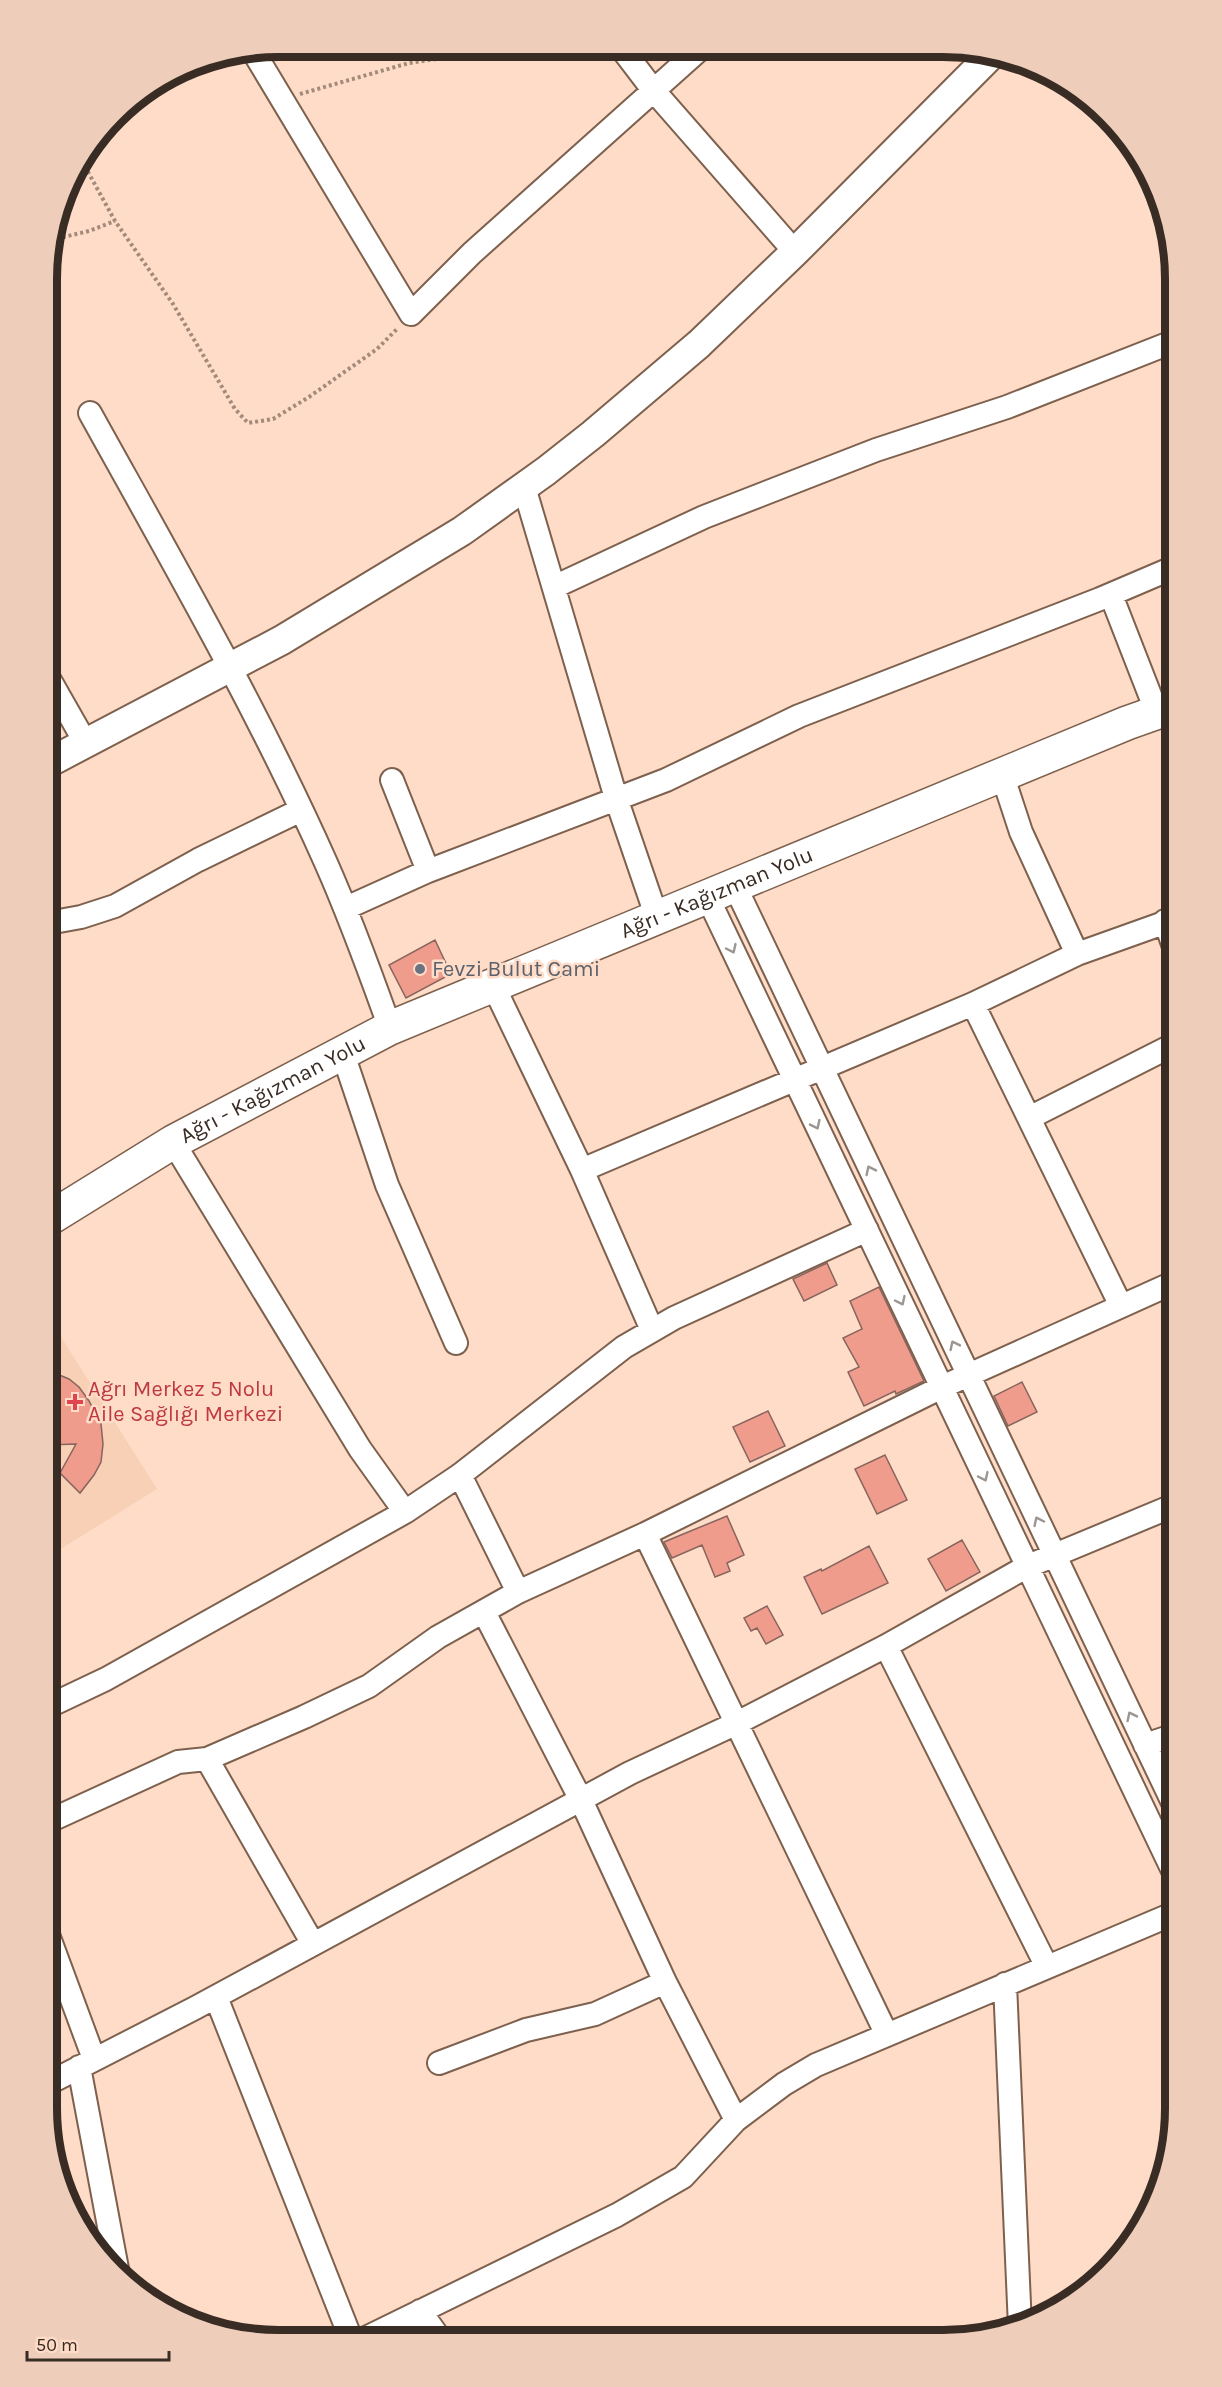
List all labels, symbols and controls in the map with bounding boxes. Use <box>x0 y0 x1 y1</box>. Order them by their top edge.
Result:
street label: Ağrı - Kağızman Yolu <box>617 841 817 944</box>
one-way arrow <box>725 942 737 953</box>
place label: Fevzi Bulut Cami <box>432 956 600 982</box>
marker: Fevzi Bulut Cami <box>413 962 427 976</box>
street label: Ağrı - Kağızman Yolu <box>176 1030 370 1149</box>
one-way arrow <box>809 1118 821 1129</box>
one-way arrow <box>866 1165 878 1176</box>
one-way arrow <box>893 1294 905 1305</box>
one-way arrow <box>950 1341 962 1352</box>
place label: Ağrı Merkez 5 Nolu Aile Sağlığı Merkezi <box>88 1376 283 1427</box>
marker: Ağrı Merkez 5 Nolu Aile Sağlığı Merkezi <box>66 1393 84 1411</box>
one-way arrow <box>977 1470 989 1481</box>
one-way arrow <box>1034 1517 1046 1528</box>
one-way arrow <box>1127 1712 1139 1723</box>
scale bar <box>27 2324 170 2362</box>
text: 50 m <box>36 2334 78 2356</box>

